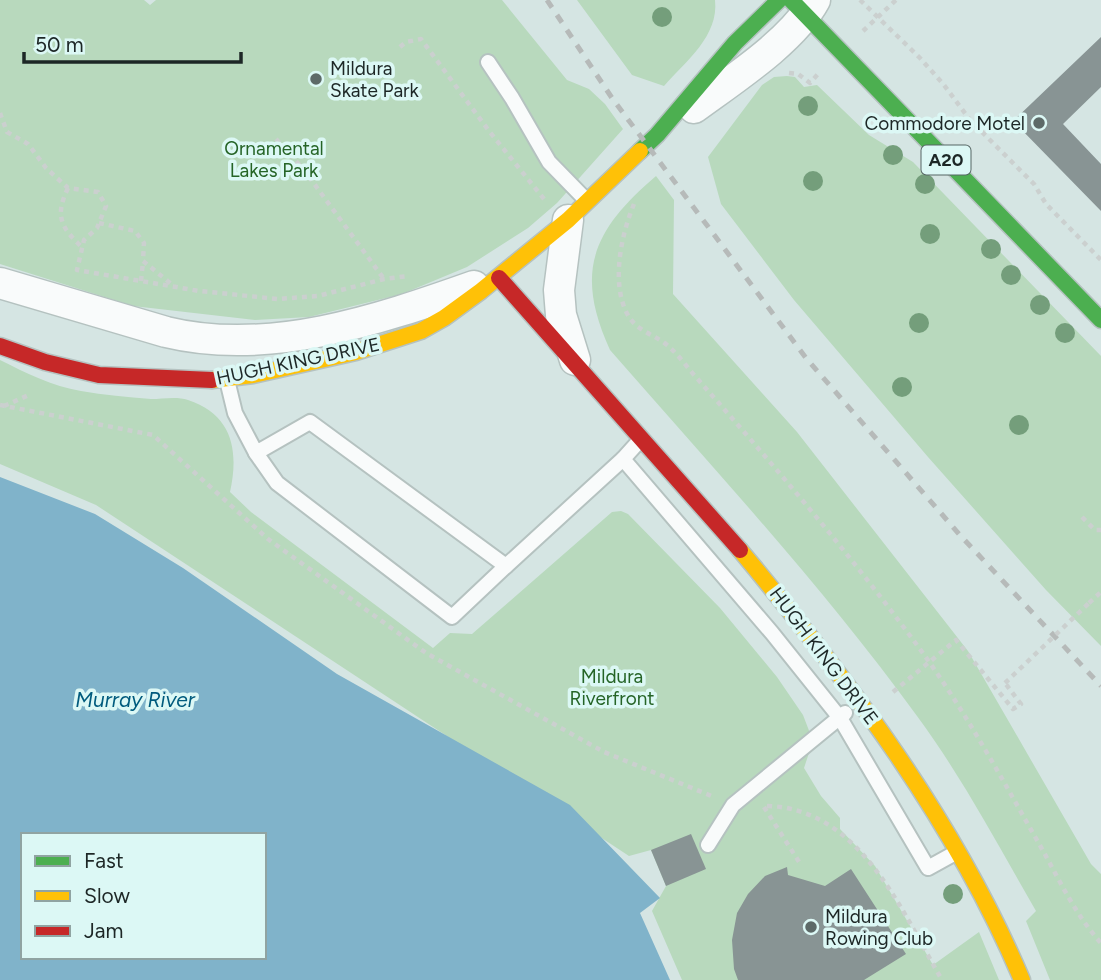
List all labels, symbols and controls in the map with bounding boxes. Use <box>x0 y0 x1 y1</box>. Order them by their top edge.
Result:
scale bar <box>24 21 242 65</box>
text: 50 m <box>35 32 84 57</box>
place label: Mildura Skate Park <box>330 57 419 102</box>
marker: Mildura Skate Park <box>308 71 324 87</box>
place label: Commodore Motel <box>864 112 1025 135</box>
marker: Commodore Motel <box>1031 115 1047 131</box>
park label: Ornamental Lakes Park <box>224 137 324 182</box>
road number: A20 <box>922 146 970 174</box>
street label: HUGH KING DRIVE <box>214 332 382 390</box>
street label: HUGH KING DRIVE <box>765 583 883 729</box>
park label: Mildura Riverfront <box>570 665 655 710</box>
water label: Murray River <box>75 687 196 712</box>
legend <box>21 833 266 959</box>
text: Fast <box>84 848 124 873</box>
text: Slow <box>84 883 130 908</box>
place label: Mildura Rowing Club <box>825 905 933 950</box>
text: Jam <box>84 918 123 943</box>
marker: Mildura Rowing Club <box>803 919 819 935</box>

